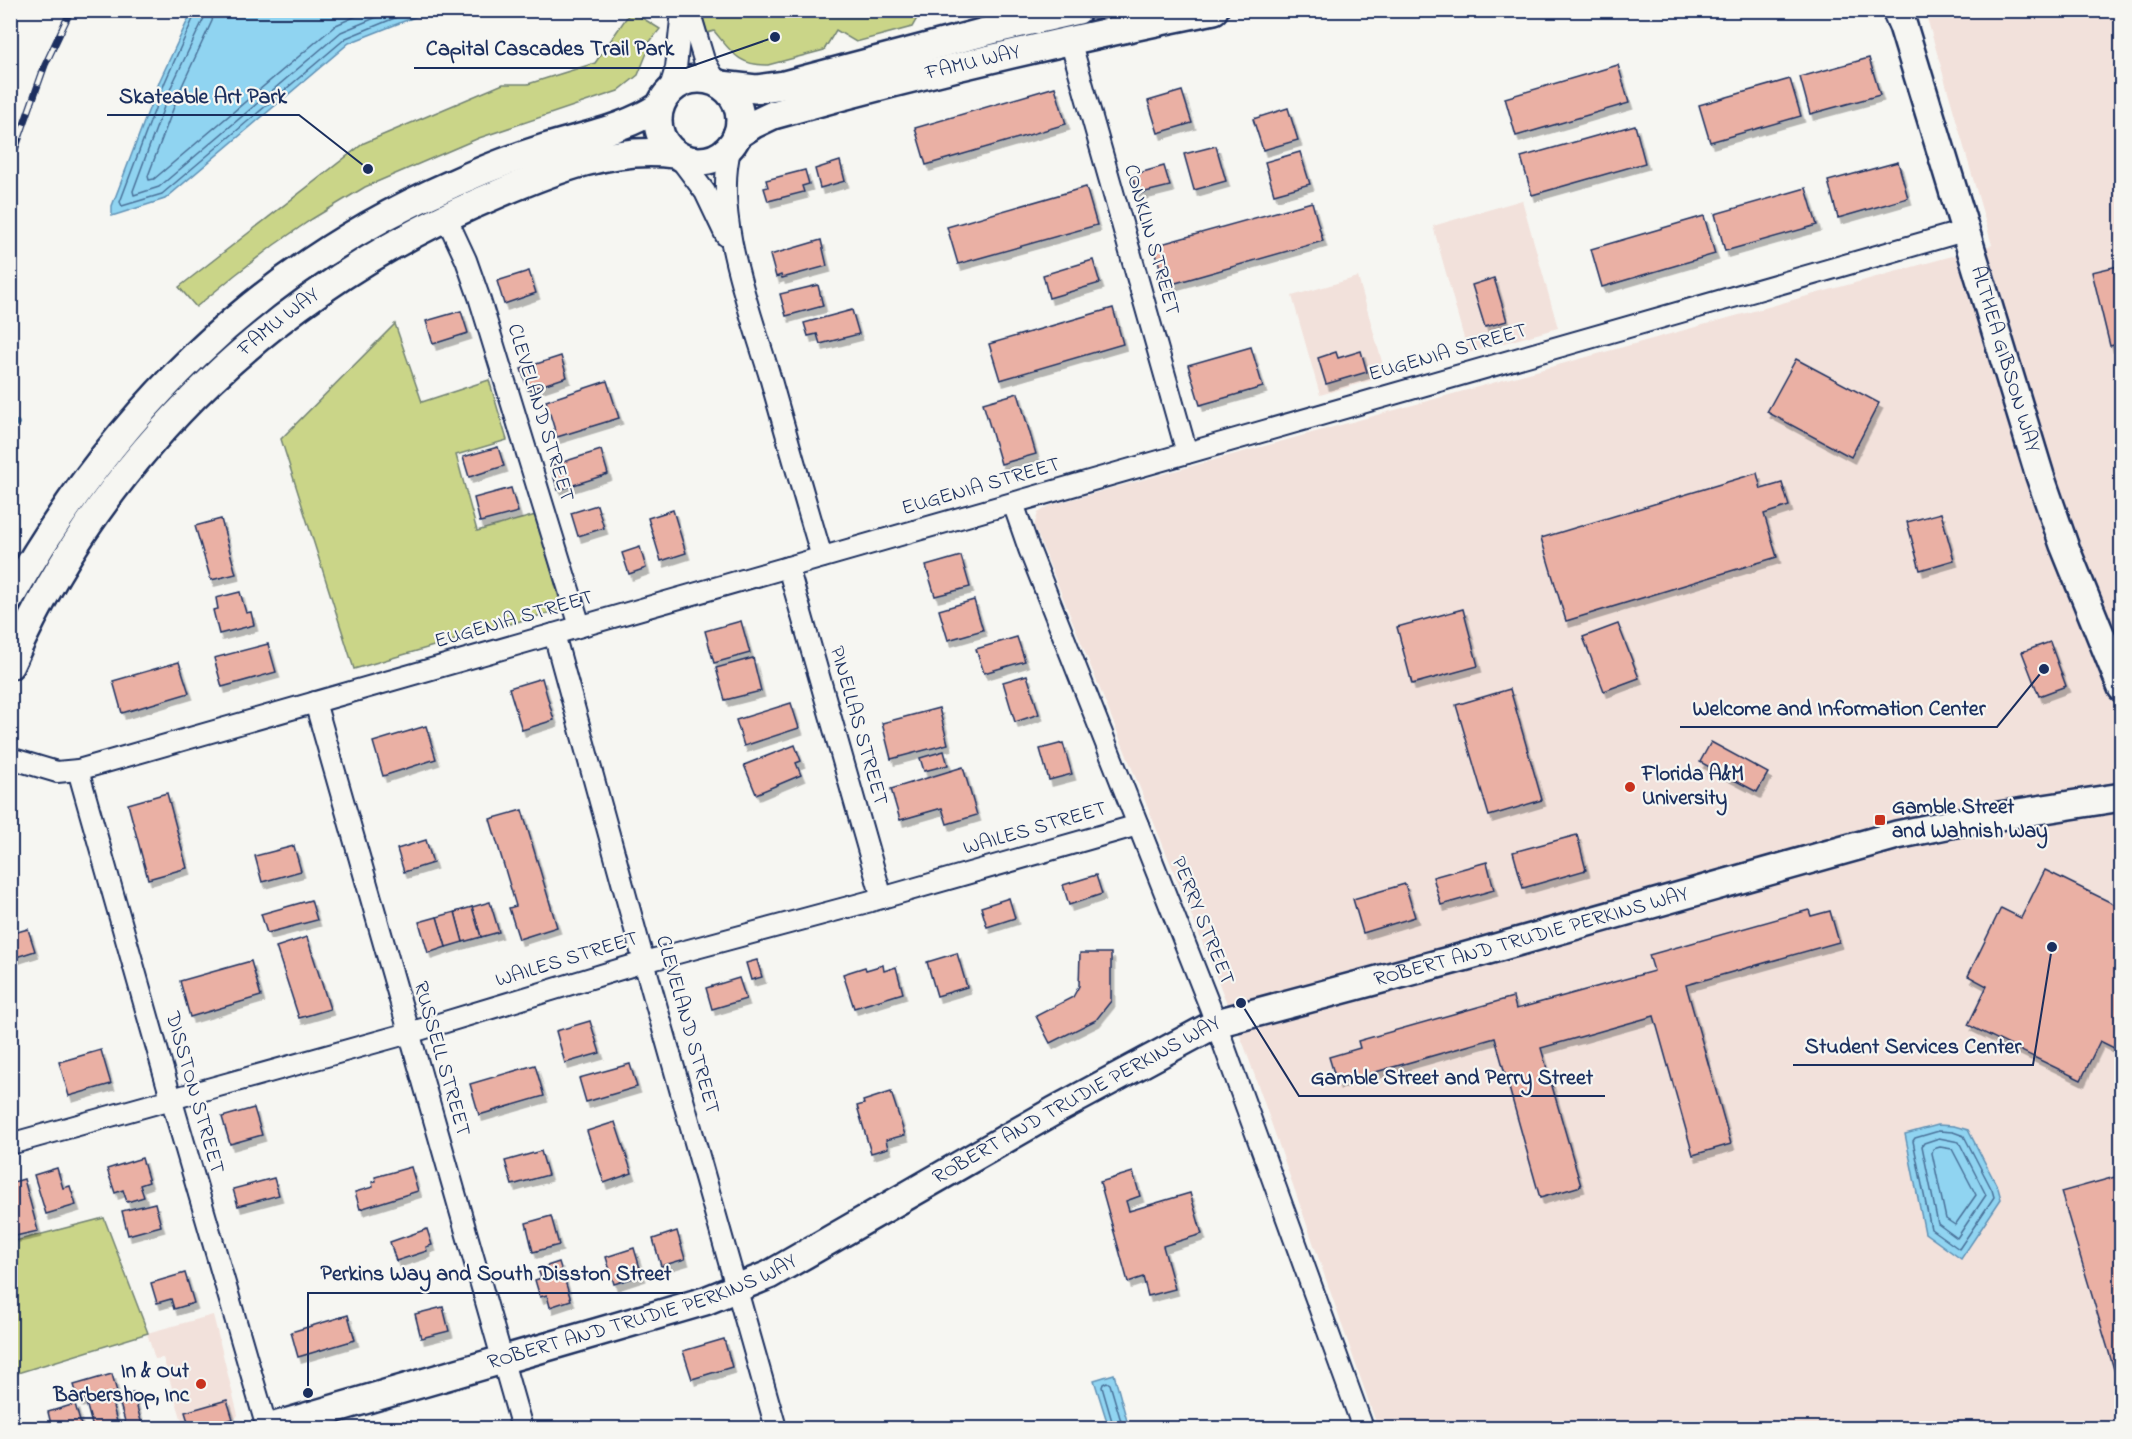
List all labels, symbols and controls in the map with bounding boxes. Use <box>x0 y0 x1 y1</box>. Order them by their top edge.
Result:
callout: Capital Cascades Trail Park <box>414 28 686 68</box>
text: Capital Cascades Trail Park <box>426 34 676 66</box>
street label: FAMU WAY <box>922 37 1024 89</box>
callout: Skateable Art Park <box>107 75 299 115</box>
text: Skateable Art Park <box>119 82 288 114</box>
street label: CONKLIN STREET <box>1115 161 1187 319</box>
street label: ALTHEA GIBSON WAY <box>1962 262 2047 457</box>
street label: FAMU WAY <box>231 281 326 365</box>
street label: EUGENIA STREET <box>1365 316 1531 390</box>
street label: CLEVELAND STREET <box>499 320 581 506</box>
street label: EUGENIA STREET <box>898 450 1064 524</box>
street label: EUGENIA STREET <box>431 583 597 657</box>
street label: PINELLAS STREET <box>821 643 895 809</box>
callout: Welcome and Information Center <box>1680 687 1997 727</box>
text: Welcome and Information Center <box>1693 694 1987 726</box>
place label: Florida A&M University <box>1641 760 1744 816</box>
marker: Florida A&M University <box>1623 780 1637 794</box>
place label: Gamble Street and Wahnish Way <box>1892 793 2048 849</box>
street label: WAILES STREET <box>960 794 1110 864</box>
marker: Gamble Street and Wahnish Way <box>1873 813 1887 827</box>
street label: PERRY STREET <box>1163 852 1241 990</box>
street label: ROBERT AND TRUDIE PERKINS WAY <box>1371 879 1692 995</box>
street label: WAILES STREET <box>492 924 642 996</box>
street label: CLEVELAND STREET <box>647 932 727 1118</box>
street label: RUSSELL STREET <box>405 978 477 1140</box>
street label: DISSTON STREET <box>156 1008 231 1177</box>
street label: ROBERT AND TRUDIE PERKINS WAY <box>927 1008 1227 1193</box>
callout: Student Services Center <box>1793 1025 2033 1065</box>
text: Student Services Center <box>1805 1032 2022 1064</box>
callout: Gamble Street and Perry Street <box>1299 1056 1605 1096</box>
text: Gamble Street and Perry Street <box>1311 1063 1594 1096</box>
street label: ROBERT AND TRUDIE PERKINS WAY <box>484 1247 803 1378</box>
callout: Perkins Way and South Disston Street <box>308 1253 683 1293</box>
text: Perkins Way and South Disston Street <box>320 1259 672 1292</box>
place label: In & Out Barbershop, Inc <box>53 1357 190 1411</box>
marker: In & Out Barbershop, Inc <box>194 1377 208 1391</box>

